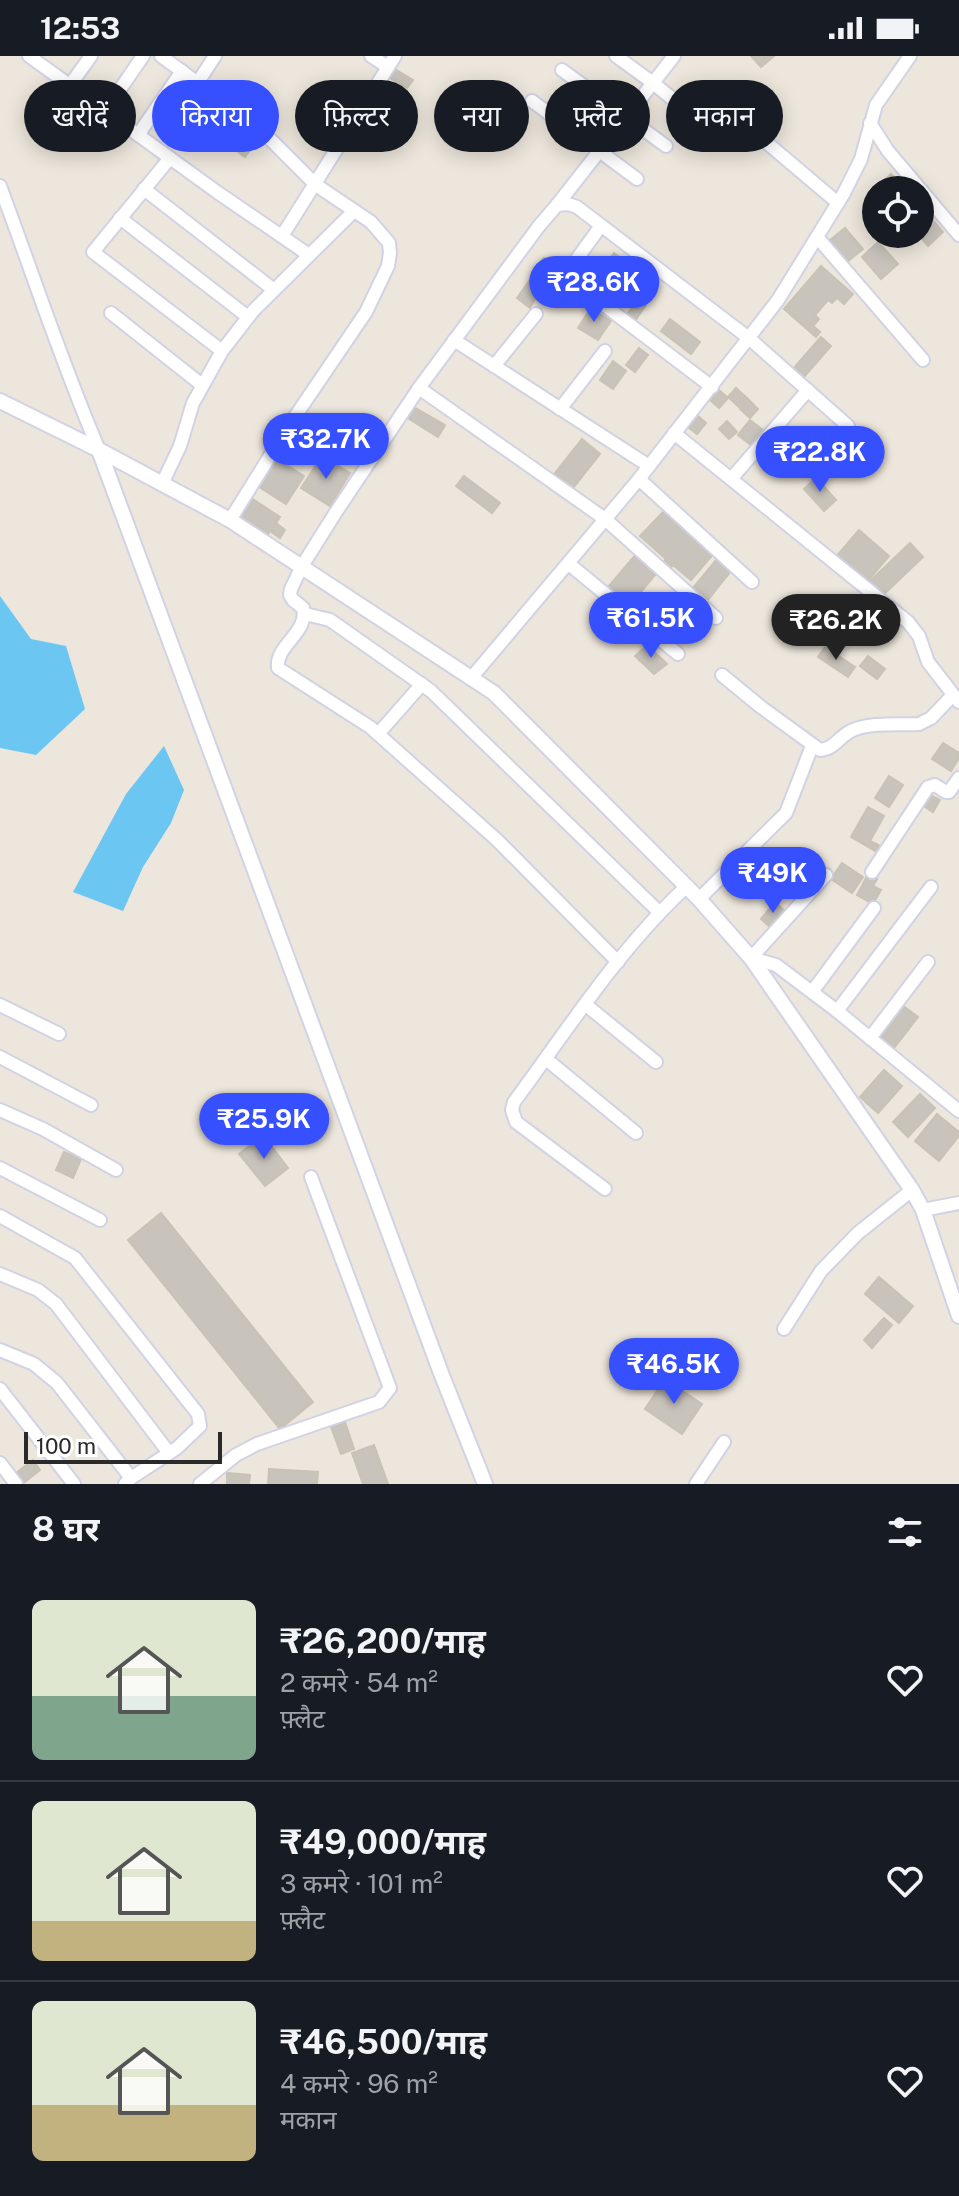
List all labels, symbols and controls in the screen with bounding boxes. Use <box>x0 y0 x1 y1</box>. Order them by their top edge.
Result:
text: 12:53 <box>40 10 120 46</box>
chip: खरीदें <box>24 80 136 152</box>
chip: किराया <box>152 80 279 152</box>
chip: फ़िल्टर <box>295 80 418 152</box>
chip: नया <box>434 80 529 152</box>
chip: फ़्लैट <box>545 80 650 152</box>
chip: मकान <box>666 80 783 152</box>
map controls <box>862 176 934 248</box>
button: locate <box>862 176 934 248</box>
pin: ₹28.6K <box>529 256 659 324</box>
text: ₹28.6K <box>547 266 641 297</box>
pin: ₹32.7K <box>261 413 391 481</box>
text: ₹32.7K <box>281 423 371 454</box>
pin: ₹22.8K <box>755 426 885 494</box>
text: ₹22.8K <box>774 436 866 467</box>
pin: ₹61.5K <box>586 592 716 660</box>
pin: ₹26.2K <box>771 594 901 662</box>
text: ₹61.5K <box>607 602 695 633</box>
text: ₹26.2K <box>789 604 883 635</box>
pin: ₹49K <box>726 847 820 915</box>
text: ₹49K <box>738 857 808 888</box>
pin: ₹25.9K <box>199 1093 329 1161</box>
text: ₹25.9K <box>217 1103 311 1134</box>
pin: ₹46.5K <box>609 1338 739 1406</box>
text: ₹46.5K <box>627 1348 721 1379</box>
scale bar <box>24 1428 222 1464</box>
text: 100 m <box>36 1433 96 1459</box>
text: 8 घर <box>32 1509 100 1549</box>
icon: filters <box>883 1510 927 1554</box>
text: ₹26,200/माह <box>280 1621 486 1661</box>
icon: home <box>96 1632 192 1728</box>
icon: heart <box>883 1658 927 1702</box>
text: 2 कमरे · 54 m² <box>280 1667 438 1698</box>
text: फ़्लैट <box>280 1703 325 1734</box>
text: ₹49,000/माह <box>280 1822 486 1862</box>
icon: home <box>96 1833 192 1929</box>
icon: heart <box>883 1859 927 1903</box>
text: 3 कमरे · 101 m² <box>280 1868 443 1899</box>
text: फ़्लैट <box>280 1904 325 1935</box>
text: ₹46,500/माह <box>280 2022 487 2062</box>
icon: home <box>96 2033 192 2129</box>
icon: heart <box>883 2059 927 2103</box>
text: 4 कमरे · 96 m² <box>280 2068 438 2099</box>
text: मकान <box>280 2104 337 2135</box>

